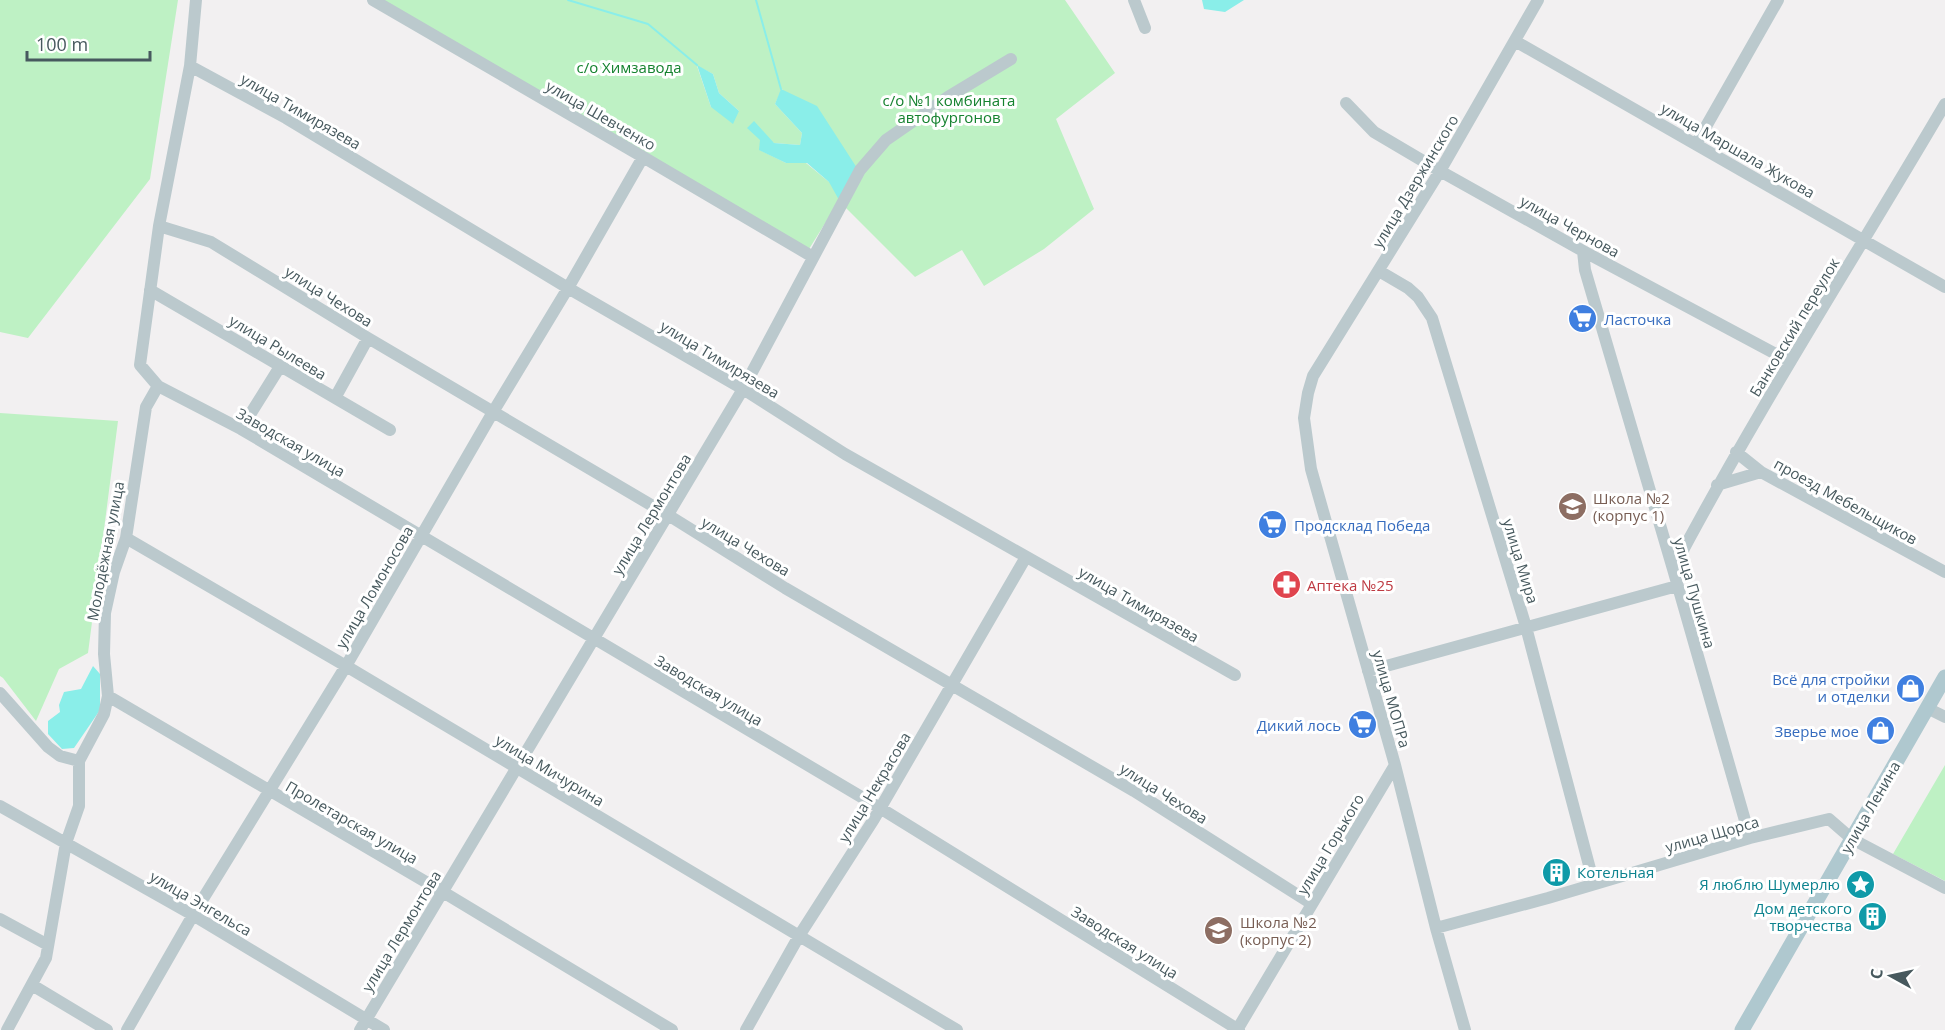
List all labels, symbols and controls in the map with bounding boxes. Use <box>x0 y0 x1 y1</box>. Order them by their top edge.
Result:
scale bar <box>27 24 150 62</box>
text: 100 m <box>36 32 88 56</box>
park label: с/о Химзавода <box>577 57 682 77</box>
street label: улица Тимирязева <box>237 68 365 154</box>
street label: улица Шевченко <box>542 75 660 155</box>
park label: с/о №1 комбината автофургонов <box>883 90 1015 127</box>
street label: улица Маршала Жукова <box>1657 98 1819 202</box>
street label: улица Дзержинского <box>1367 111 1463 251</box>
street label: улица Чернова <box>1517 190 1623 262</box>
street label: Банковский переулок <box>1745 254 1844 400</box>
street label: улица Чехова <box>281 261 377 331</box>
supermarket icon: Ласточка <box>1567 303 1599 335</box>
place label: Ласточка <box>1604 309 1671 329</box>
street label: улица Рылеева <box>226 310 330 384</box>
street label: улица Тимирязева <box>657 315 783 403</box>
street label: Заводская улица <box>233 403 349 481</box>
street label: улица Лермонтова <box>607 450 695 578</box>
street label: проезд Мебельщиков <box>1771 453 1921 549</box>
street label: Молодёжная улица <box>82 480 128 622</box>
place label: Школа №2 (корпус 1) <box>1593 488 1670 525</box>
school or university icon: Школа №2 (корпус 1) <box>1556 491 1588 523</box>
supermarket icon: Продсклад Победа <box>1257 509 1289 541</box>
street label: улица Чехова <box>698 512 794 580</box>
place label: Продсклад Победа <box>1294 515 1430 535</box>
street label: улица Мира <box>1499 516 1543 606</box>
street label: улица Ломоносова <box>331 522 417 652</box>
street label: улица Пушкина <box>1670 535 1720 651</box>
street label: улица Тимирязева <box>1075 561 1203 647</box>
pharmacy icon: Аптека №25 <box>1270 569 1302 601</box>
place label: Аптека №25 <box>1307 575 1394 595</box>
street label: улица МОПРа <box>1369 648 1415 750</box>
street label: Заводская улица <box>651 650 767 730</box>
place label: Всё для стройки и отделки <box>1772 669 1890 706</box>
shop icon: Всё для стройки и отделки <box>1895 672 1927 704</box>
supermarket icon: Дикий лось <box>1346 709 1378 741</box>
place label: Дикий лось <box>1257 715 1341 735</box>
shop icon: Зверье мое <box>1864 715 1896 747</box>
place label: Зверье мое <box>1774 721 1859 741</box>
street label: улица Некрасова <box>833 728 915 846</box>
street label: улица Мичурина <box>492 730 608 810</box>
street label: улица Ленина <box>1836 757 1904 857</box>
street label: улица Чехова <box>1116 758 1212 828</box>
street label: Пролетарская улица <box>282 776 422 868</box>
street label: улица Горького <box>1292 790 1368 898</box>
street label: улица Щорса <box>1663 811 1761 857</box>
building icon: Котельная <box>1540 856 1572 888</box>
place label: Котельная <box>1577 862 1654 882</box>
street label: улица Энгельса <box>147 866 255 940</box>
street label: улица Лермонтова <box>357 867 445 995</box>
place icon: Я люблю Шумерлю <box>1845 868 1877 900</box>
place label: Я люблю Шумерлю <box>1699 874 1840 894</box>
place label: Дом детского творчества <box>1754 898 1852 935</box>
street label: Заводская улица <box>1068 901 1182 983</box>
building icon: Дом детского творчества <box>1857 901 1889 933</box>
place label: Школа №2 (корпус 2) <box>1240 912 1317 949</box>
school or university icon: Школа №2 (корпус 2) <box>1203 915 1235 947</box>
north arrow <box>1861 946 1921 1006</box>
text: С <box>1865 967 1888 980</box>

